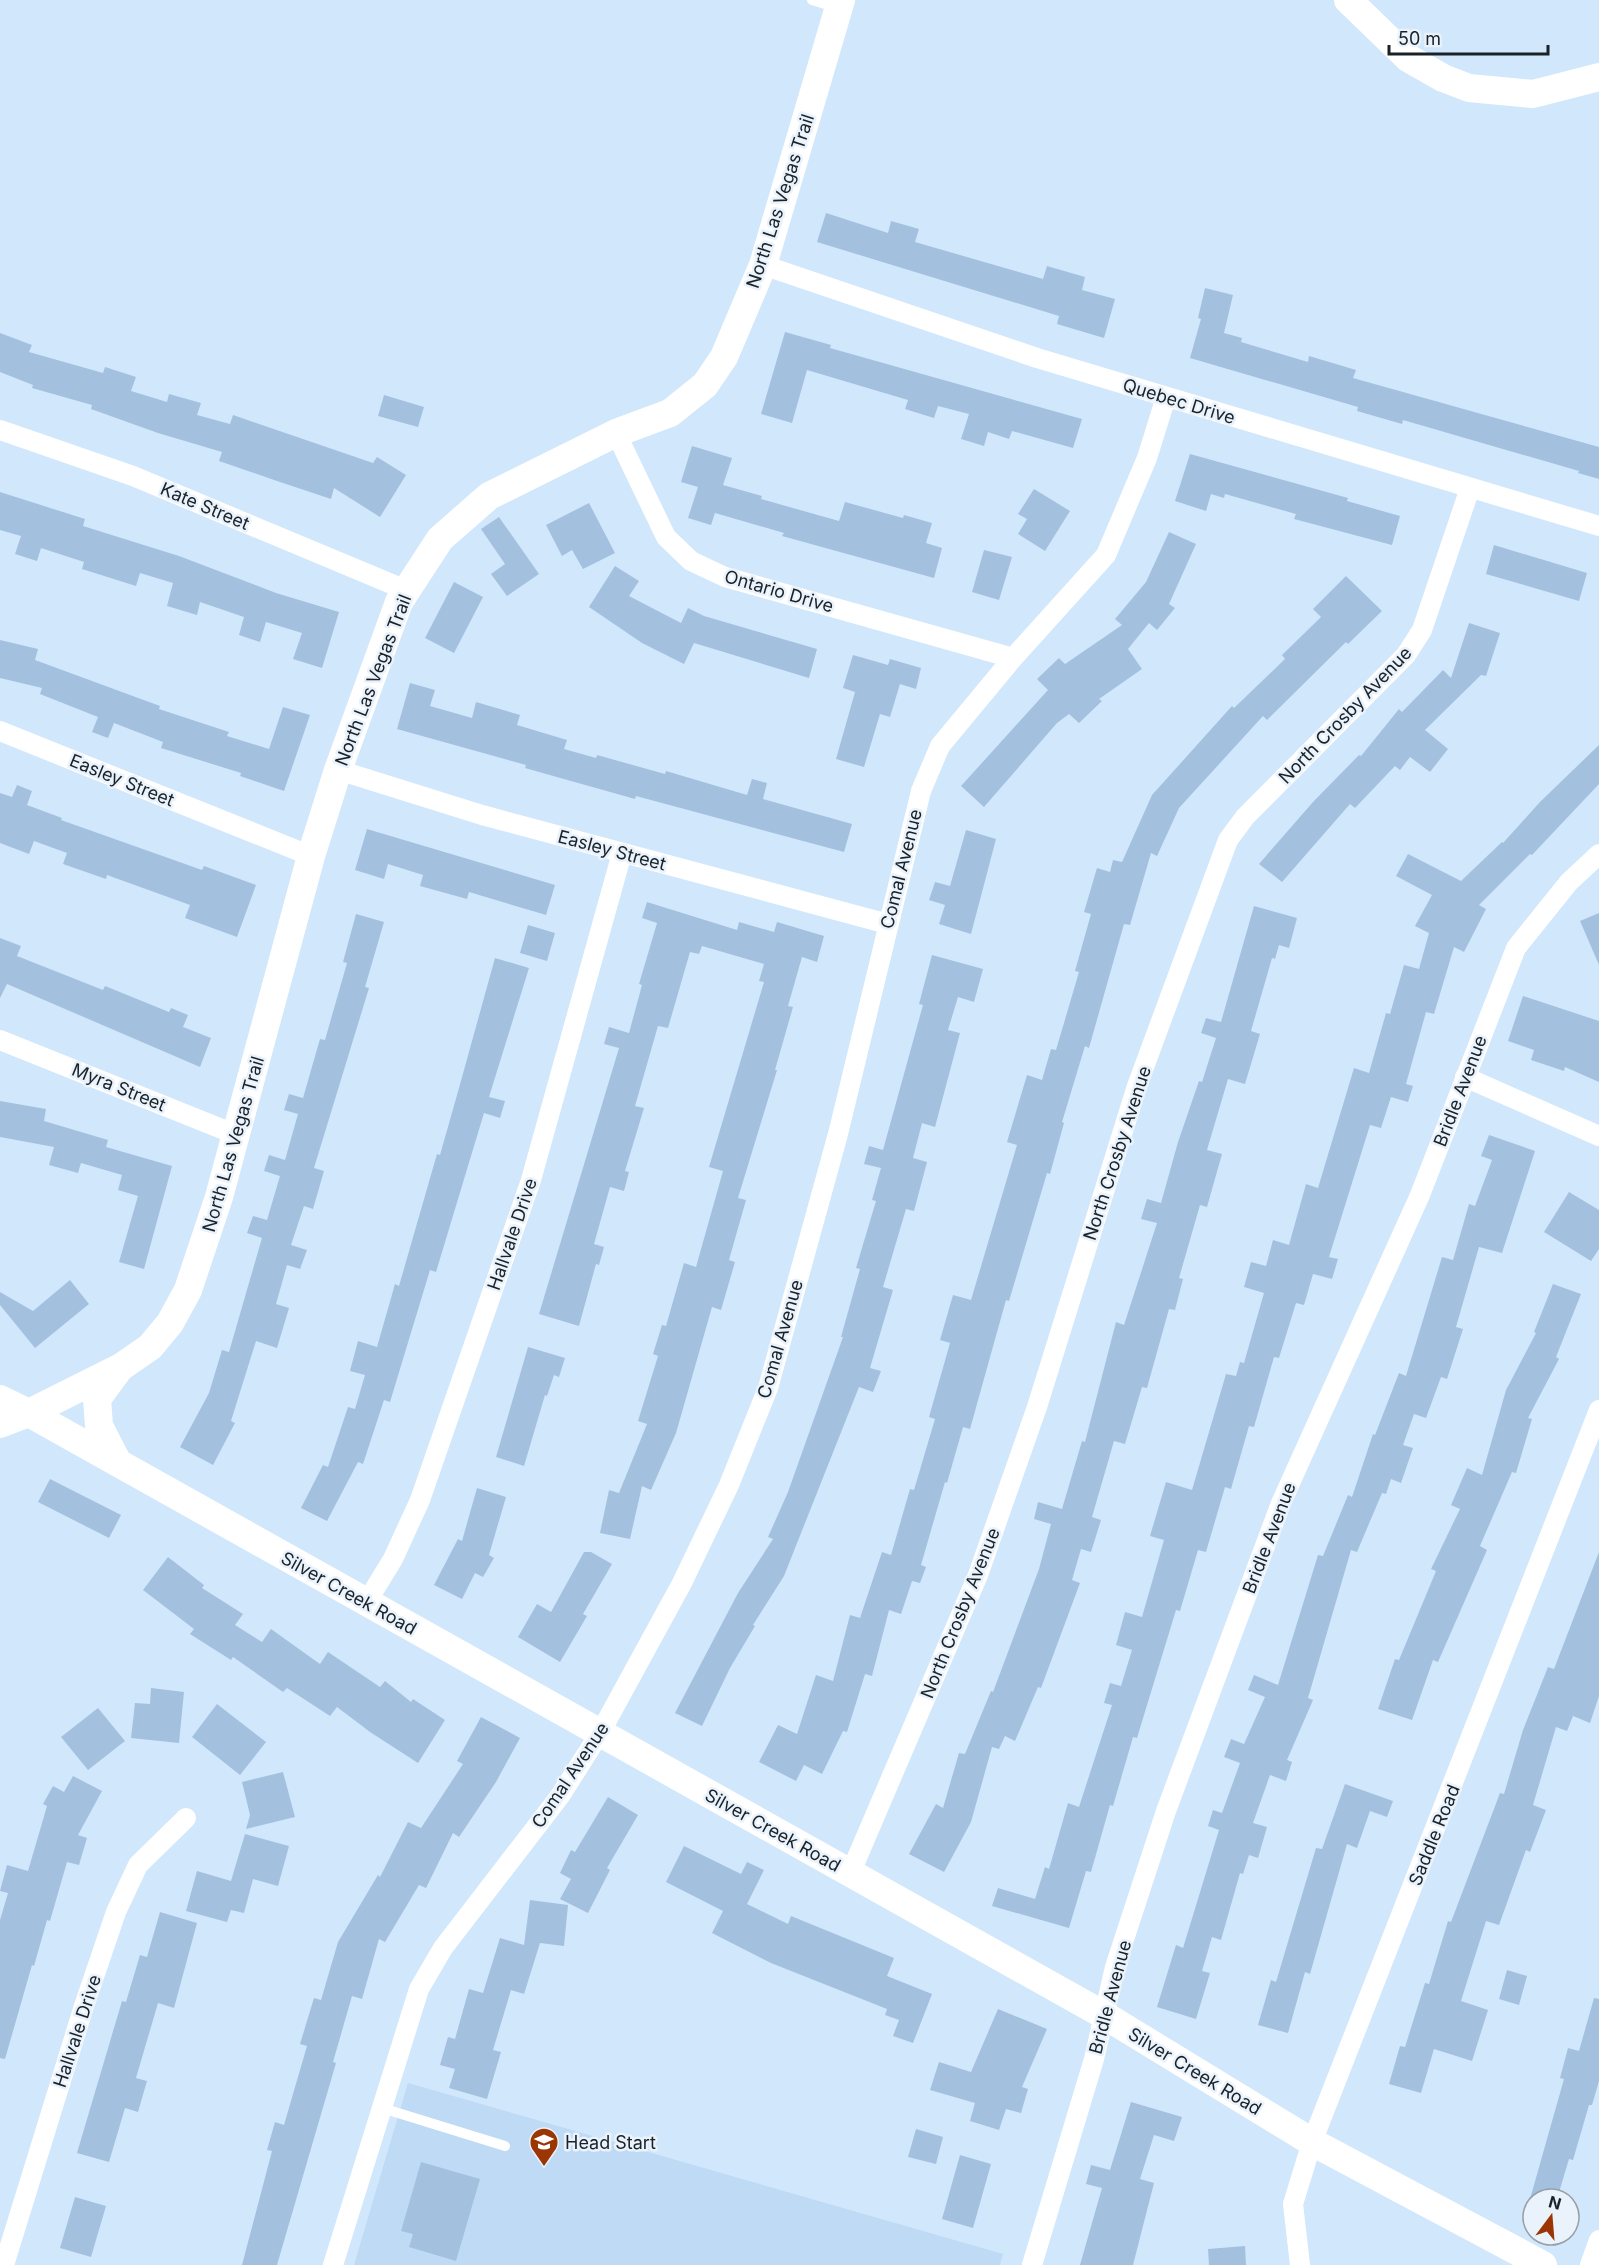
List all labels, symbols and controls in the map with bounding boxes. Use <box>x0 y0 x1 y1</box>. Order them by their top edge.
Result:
scale bar <box>1389 18 1548 56</box>
text: 50 m <box>1398 28 1441 49</box>
street label: North Las Vegas Trail <box>742 111 818 291</box>
street label: Quebec Drive <box>1120 374 1238 428</box>
street label: Kate Street <box>158 478 253 534</box>
street label: Ontario Drive <box>722 565 836 617</box>
street label: North Las Vegas Trail <box>331 591 415 769</box>
street label: North Crosby Avenue <box>1274 642 1416 788</box>
street label: Easley Street <box>67 749 177 811</box>
street label: Comal Avenue <box>876 807 926 931</box>
street label: Easley Street <box>556 826 668 875</box>
street label: Bridle Avenue <box>1429 1032 1491 1150</box>
street label: North Las Vegas Trail <box>198 1054 268 1234</box>
street label: Myra Street <box>69 1059 169 1115</box>
street label: North Crosby Avenue <box>1079 1063 1155 1243</box>
street label: Hallvale Drive <box>483 1175 541 1293</box>
street label: Comal Avenue <box>753 1277 807 1401</box>
street label: Bridle Avenue <box>1238 1479 1300 1597</box>
street label: North Crosby Avenue <box>916 1525 1004 1701</box>
street label: Silver Creek Road <box>278 1547 420 1639</box>
street label: Comal Avenue <box>527 1718 613 1832</box>
street label: Saddle Road <box>1404 1781 1464 1889</box>
street label: Silver Creek Road <box>702 1784 844 1876</box>
street label: Bridle Avenue <box>1085 1938 1135 2056</box>
street label: Hallvale Drive <box>49 1972 105 2090</box>
street label: Silver Creek Road <box>1125 2023 1265 2119</box>
school or university icon: Head Start <box>528 2126 560 2168</box>
place label: Head Start <box>565 2132 656 2153</box>
north arrow <box>1521 2187 1581 2247</box>
text: N <box>1547 2191 1564 2214</box>

